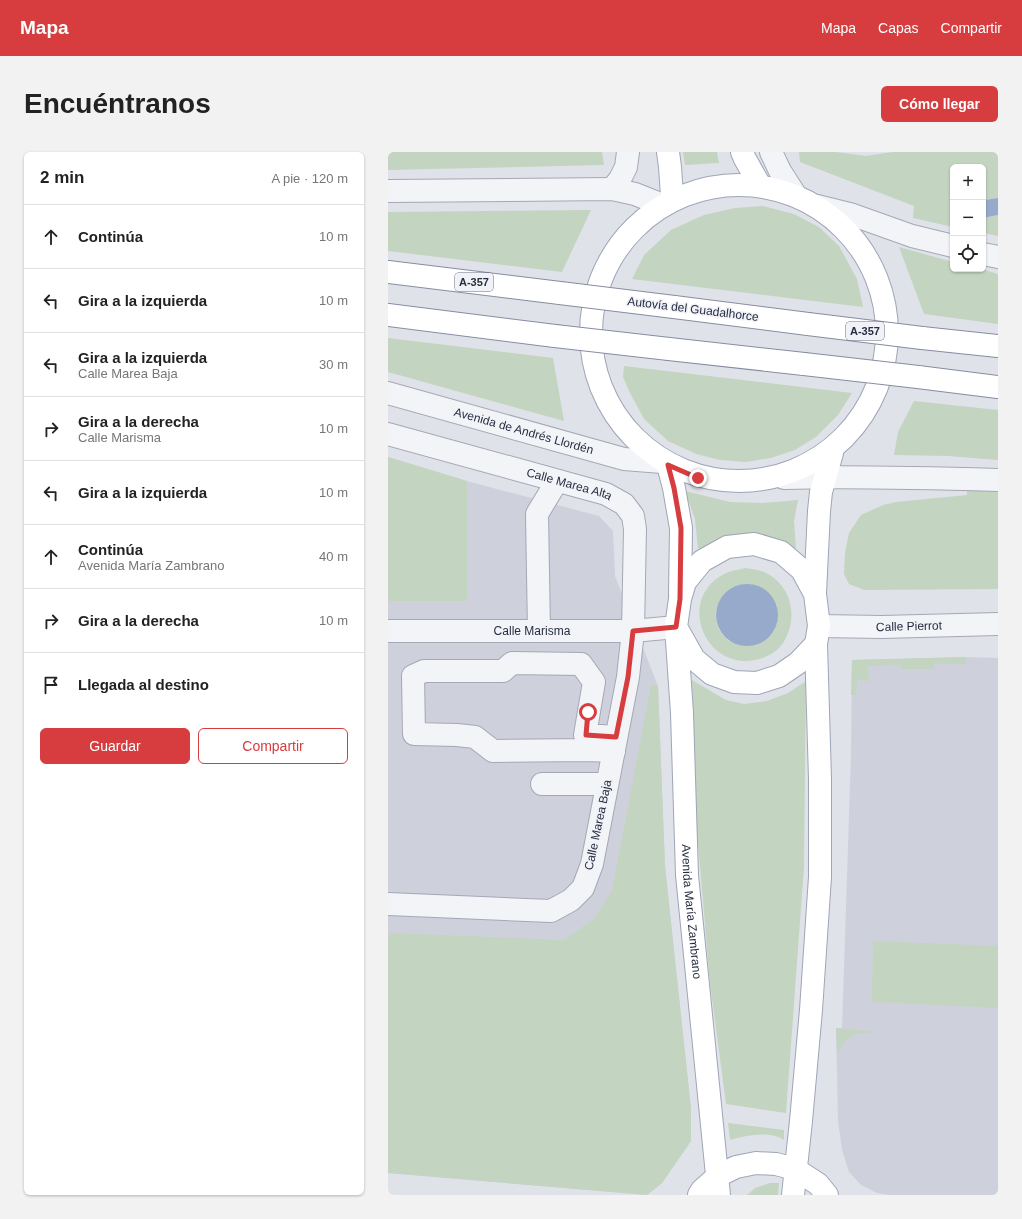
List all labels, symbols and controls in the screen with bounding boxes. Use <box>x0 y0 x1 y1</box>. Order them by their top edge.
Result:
text: Mapa <box>20 17 69 38</box>
text: Mapa <box>821 20 856 36</box>
text: Capas <box>878 20 919 36</box>
text: Compartir <box>941 20 1002 36</box>
button: Cómo llegar <box>881 86 998 122</box>
text: Encuéntranos <box>24 88 211 119</box>
map controls <box>950 164 986 272</box>
button: + <box>950 164 986 200</box>
text: 2 min <box>40 168 84 187</box>
text: A pie · 120 m <box>271 171 348 186</box>
button: − <box>950 200 986 236</box>
icon: ahead <box>40 226 62 248</box>
text: Continúa <box>78 228 143 245</box>
text: 10 m <box>319 229 348 244</box>
button: locate <box>950 236 986 272</box>
road number: A-357 <box>455 273 493 291</box>
icon: left <box>40 290 62 312</box>
text: Gira a la izquierda <box>78 292 207 309</box>
text: 10 m <box>319 293 348 308</box>
street label: Autovía del Guadalhorce <box>627 294 760 324</box>
road number: A-357 <box>846 322 884 340</box>
text: Gira a la izquierda <box>78 349 207 366</box>
icon: left <box>40 354 62 376</box>
text: 30 m <box>319 357 348 372</box>
text: Calle Marea Baja <box>78 366 178 381</box>
street label: Avenida de Andrés Llordén <box>452 405 595 457</box>
text: Gira a la derecha <box>78 413 199 430</box>
icon: right <box>40 418 62 440</box>
text: 10 m <box>319 421 348 436</box>
text: Calle Marisma <box>78 430 161 445</box>
street label: Calle Marea Alta <box>525 465 615 503</box>
route end <box>689 469 707 487</box>
icon: left <box>40 482 62 504</box>
text: Gira a la izquierda <box>78 484 207 501</box>
text: 10 m <box>319 485 348 500</box>
text: Continúa <box>78 541 143 558</box>
icon: ahead <box>40 546 62 568</box>
text: 40 m <box>319 549 348 564</box>
text: Avenida María Zambrano <box>78 558 224 573</box>
icon: right <box>40 610 62 632</box>
text: Gira a la derecha <box>78 612 199 629</box>
text: 10 m <box>319 613 348 628</box>
street label: Calle Pierrot <box>876 618 943 634</box>
street label: Calle Marisma <box>494 624 571 638</box>
icon: arrive <box>40 674 62 696</box>
text: Llegada al destino <box>78 676 209 693</box>
route start <box>579 703 597 721</box>
button: Guardar <box>40 728 190 764</box>
button: Compartir <box>198 728 348 764</box>
street label: Calle Marea Baja <box>582 778 614 871</box>
street label: Avenida María Zambrano <box>679 844 704 980</box>

